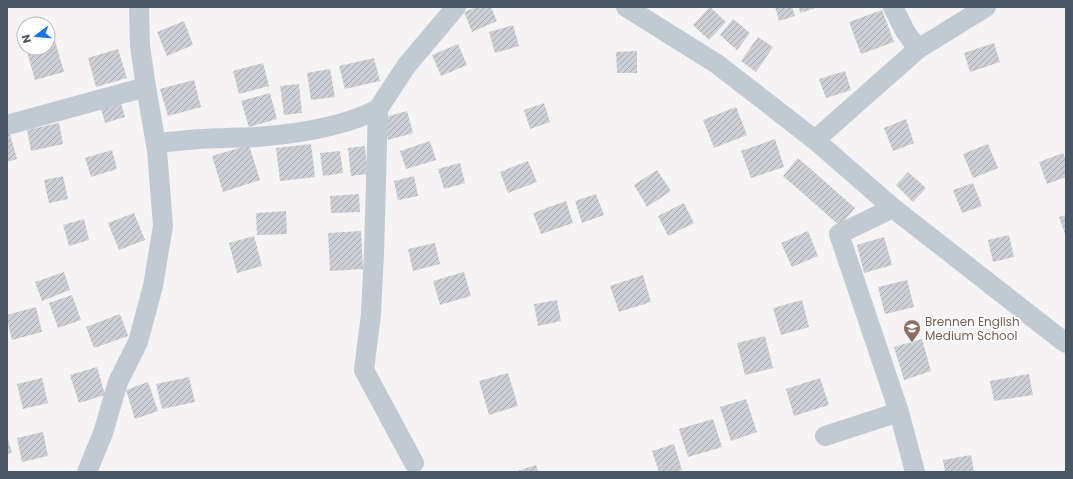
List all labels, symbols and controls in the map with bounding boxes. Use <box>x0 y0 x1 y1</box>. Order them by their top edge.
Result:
north arrow <box>16 16 56 56</box>
text: N <box>18 33 35 45</box>
place label: Brennen English Medium School <box>925 313 1020 344</box>
school or university icon: Brennen English Medium School <box>902 318 922 343</box>

